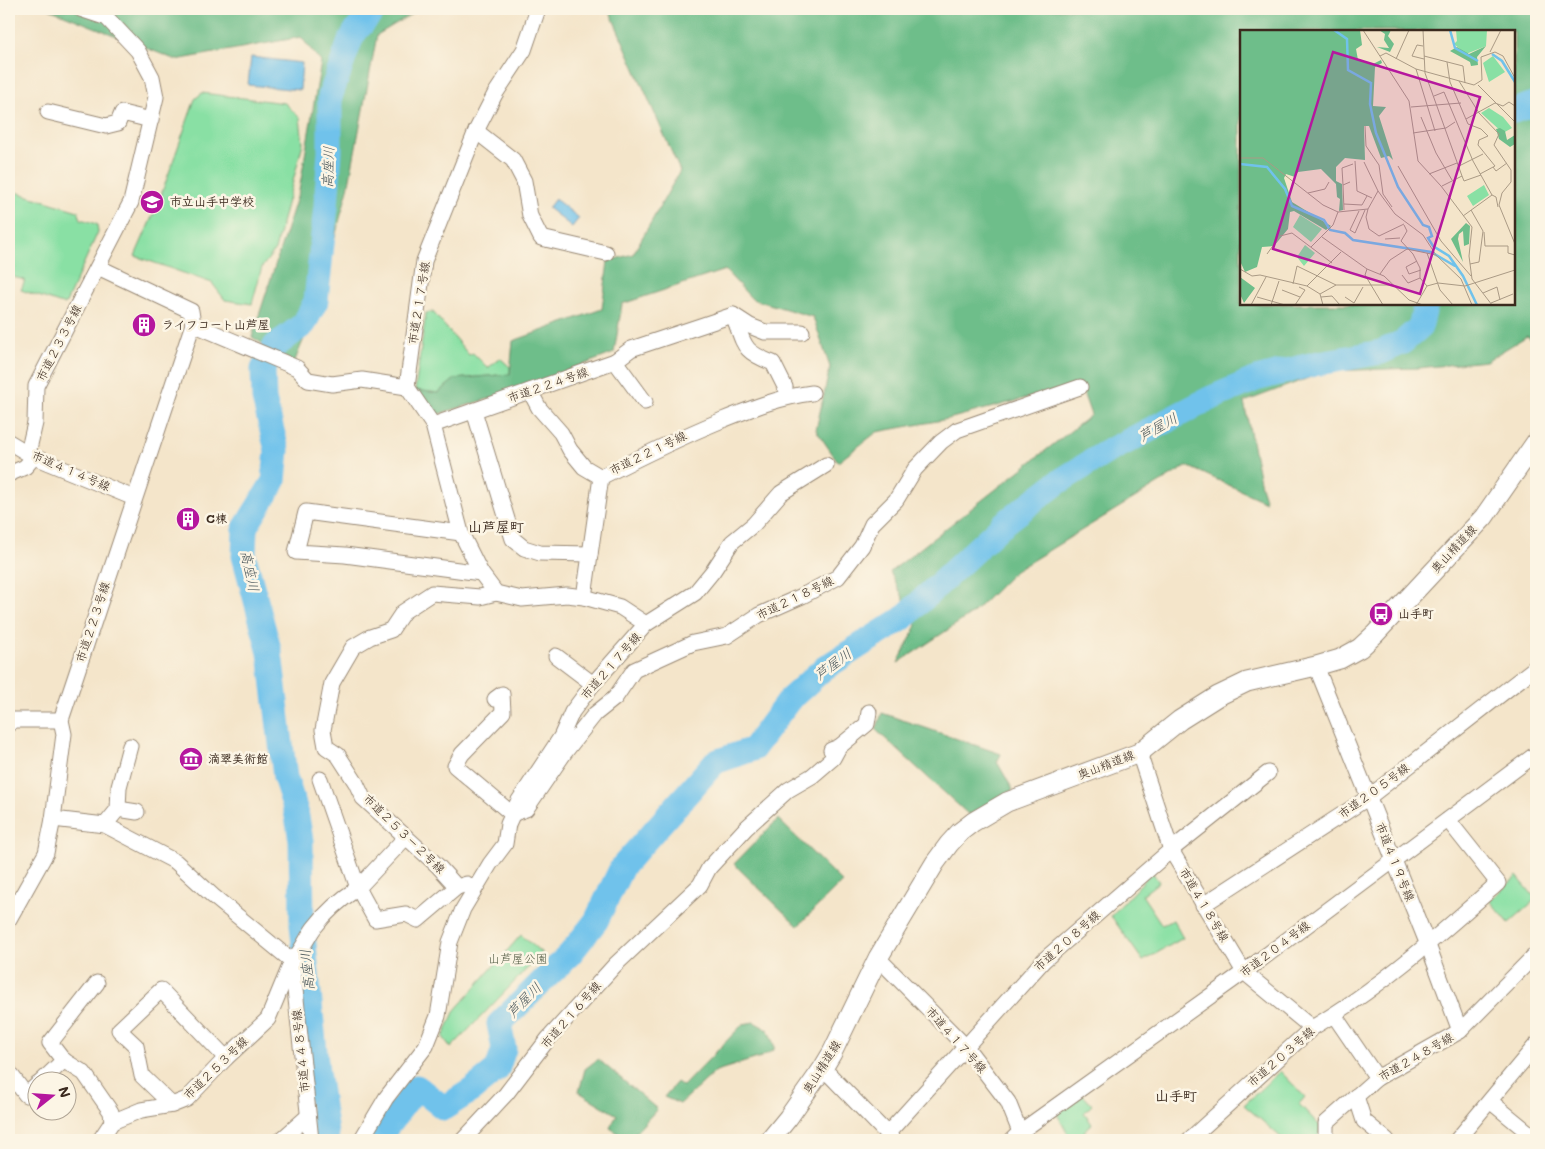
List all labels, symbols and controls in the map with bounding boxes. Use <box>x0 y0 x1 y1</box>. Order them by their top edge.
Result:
inset map <box>1240 30 1515 305</box>
water label: 高座川 <box>317 146 338 188</box>
school or university icon: 市立山手中学校 <box>139 189 165 215</box>
place label: 市立山手中学校 <box>170 193 254 209</box>
street label: 市道２１７号線 <box>404 260 432 346</box>
street label: 市道２３３号線 <box>32 301 84 384</box>
building icon: ライフコート山芦屋 <box>131 312 157 338</box>
place label: ライフコート山芦屋 <box>162 316 270 332</box>
street label: 市道２２４号線 <box>505 363 590 405</box>
water label: 芦屋川 <box>1135 408 1181 445</box>
street label: 市道２２１号線 <box>606 426 689 478</box>
street label: 市道４１４号線 <box>30 446 113 494</box>
building icon: C棟 <box>175 506 201 532</box>
place label: C棟 <box>206 510 227 526</box>
district label: 山芦屋町 <box>468 517 524 536</box>
street label: 奥山精道線 <box>1427 521 1480 576</box>
water label: 高座川 <box>237 548 264 593</box>
street label: 市道２１８号線 <box>753 571 836 623</box>
street label: 市道２２３号線 <box>71 579 113 664</box>
bus stop icon: 山手町 <box>1368 601 1394 627</box>
place label: 山手町 <box>1398 605 1434 621</box>
street label: 市道２１７号線 <box>577 628 644 702</box>
water label: 芦屋川 <box>810 644 855 684</box>
museum icon: 滴翠美術館 <box>178 746 204 772</box>
street label: 奥山精道線 <box>1075 746 1137 782</box>
place label: 滴翠美術館 <box>208 750 268 766</box>
street label: 市道２０５号線 <box>1335 759 1412 821</box>
street label: 市道２５３－２号線 <box>360 790 449 877</box>
street label: 市道４１９号線 <box>1373 820 1419 904</box>
street label: 市道４１８号線 <box>1176 864 1233 945</box>
street label: 市道２０８号線 <box>1030 906 1103 974</box>
street label: 市道２０４号線 <box>1236 917 1313 980</box>
water label: 高座川 <box>295 948 318 992</box>
park label: 山芦屋公園 <box>488 950 548 966</box>
street label: 市道２１６号線 <box>537 977 604 1051</box>
water label: 芦屋川 <box>502 978 545 1021</box>
street label: 市道４１７号線 <box>923 1003 991 1076</box>
street label: 市道４４８号線 <box>288 1008 312 1094</box>
street label: 市道２０３号線 <box>1243 1023 1317 1090</box>
street label: 市道２４８号線 <box>1375 1028 1456 1084</box>
street label: 市道２５３号線 <box>180 1032 251 1102</box>
street label: 奥山精道線 <box>798 1037 844 1096</box>
north arrow <box>28 1072 78 1122</box>
text: N <box>54 1084 76 1100</box>
district label: 山手町 <box>1155 1086 1197 1105</box>

